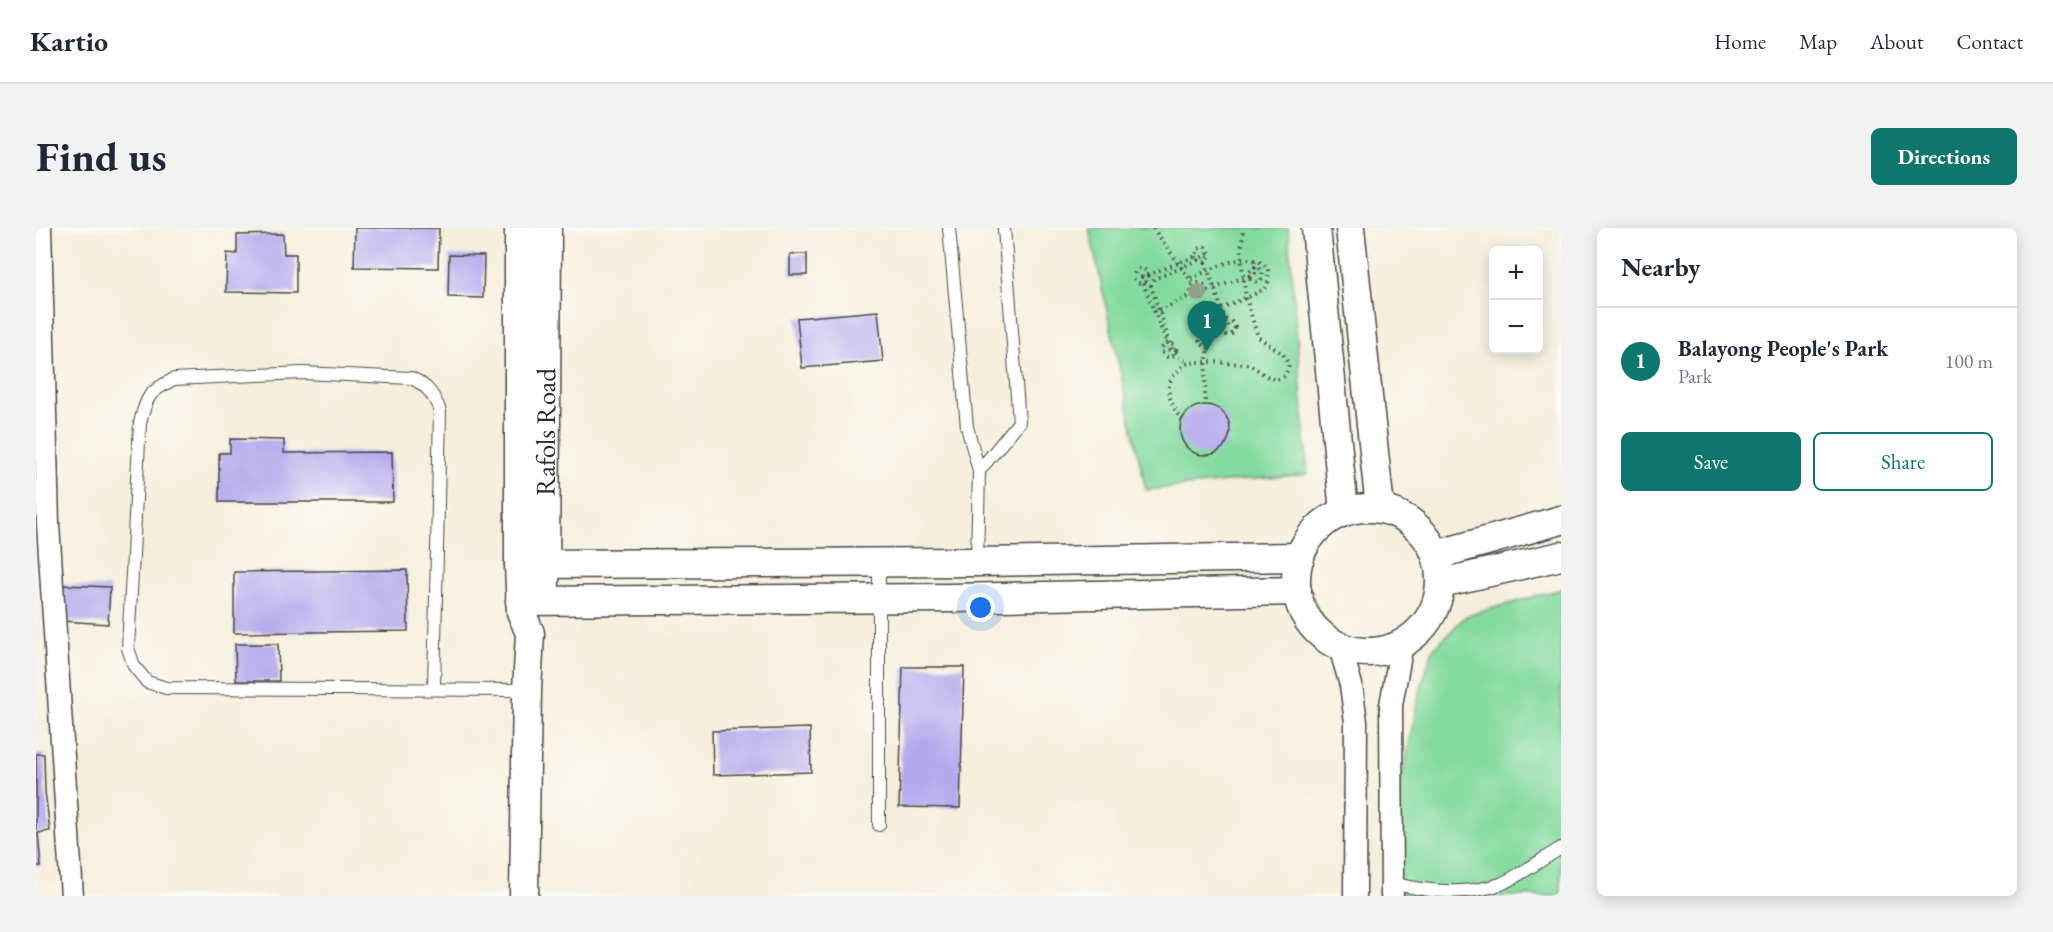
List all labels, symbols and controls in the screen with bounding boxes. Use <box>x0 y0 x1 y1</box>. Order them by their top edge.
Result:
text: Kartio <box>30 23 108 59</box>
text: Home <box>1714 28 1766 55</box>
text: Map <box>1799 28 1837 55</box>
text: About <box>1870 28 1923 55</box>
text: Contact <box>1956 28 2023 55</box>
button: Directions <box>1871 128 2017 185</box>
text: Find us <box>36 129 167 184</box>
map controls <box>1489 246 1543 354</box>
button: + <box>1489 246 1543 300</box>
text: Nearby <box>1621 250 1701 284</box>
button: − <box>1489 300 1543 354</box>
pin: 1 <box>1188 302 1226 351</box>
text: Balayong People's Park <box>1678 334 1888 363</box>
text: 1 <box>1635 348 1646 374</box>
text: 100 m <box>1945 348 1993 374</box>
text: Park <box>1678 363 1712 389</box>
street label: Rafols Road <box>527 368 563 496</box>
button: Save <box>1621 432 1801 491</box>
button: Share <box>1813 432 1993 491</box>
your location <box>966 593 995 622</box>

